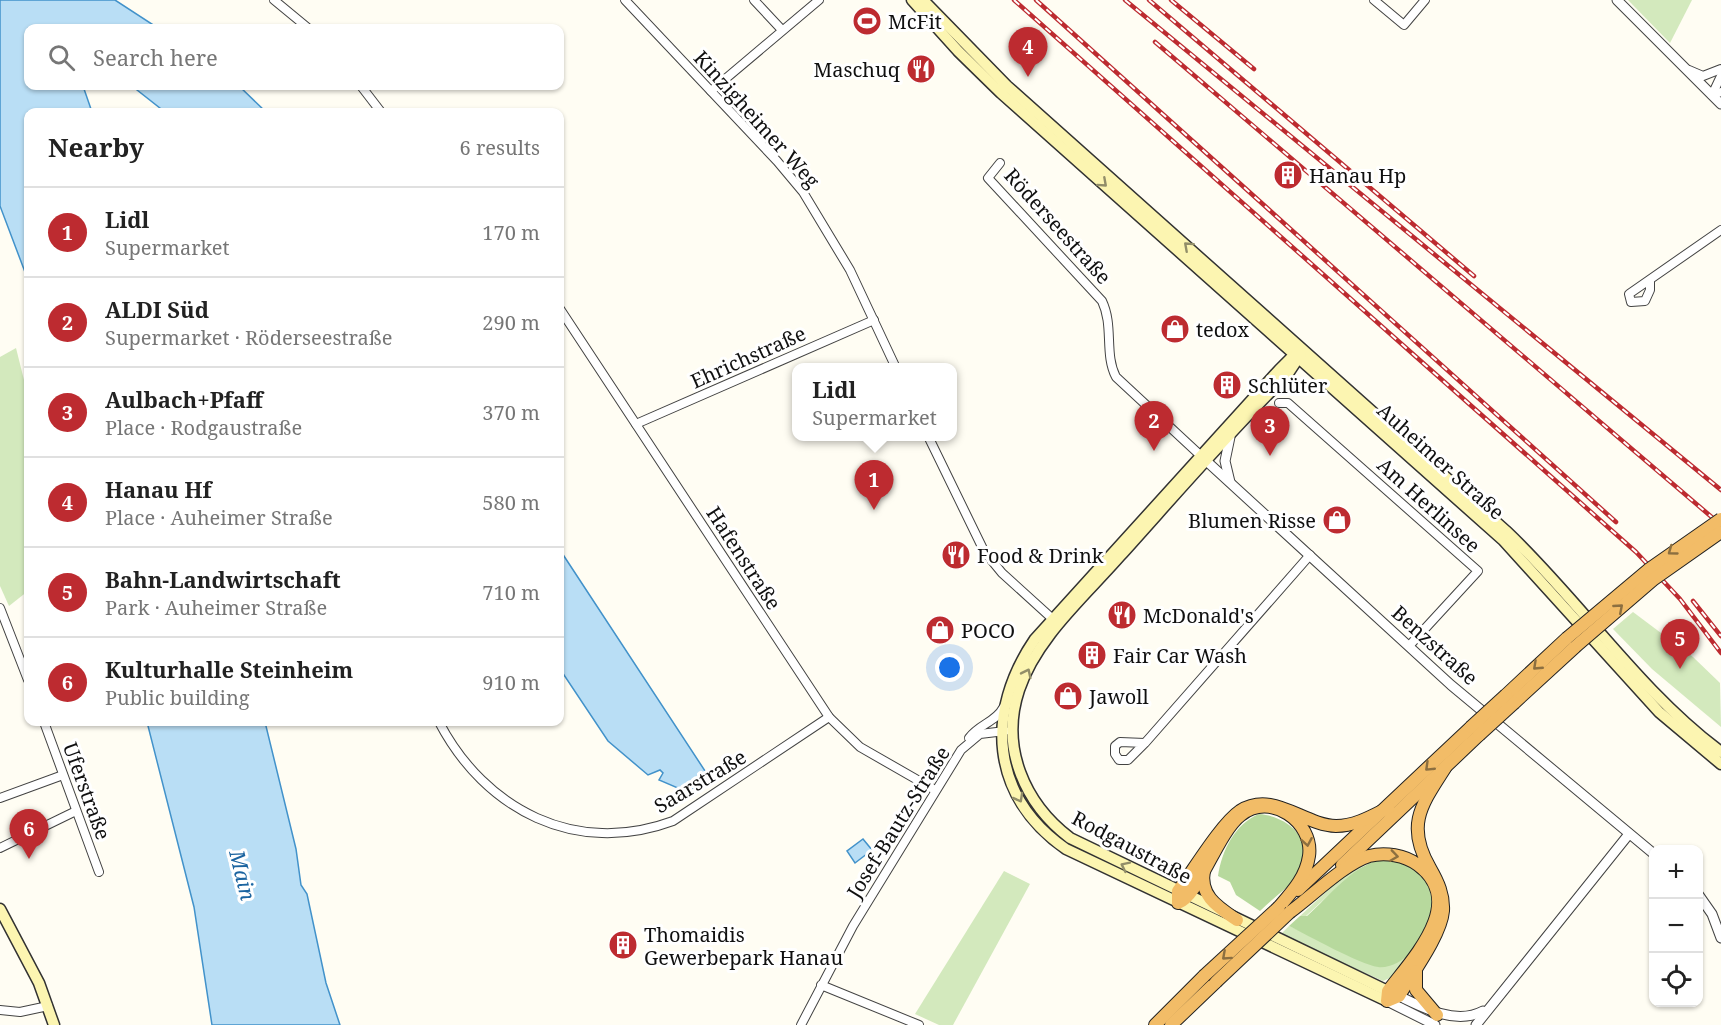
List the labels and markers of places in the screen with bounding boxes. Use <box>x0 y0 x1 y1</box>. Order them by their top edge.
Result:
sports icon: McFit <box>851 5 883 37</box>
place label: McFit <box>888 8 942 35</box>
pin: 4 <box>1008 28 1048 77</box>
restaurant icon: Maschuq <box>905 53 937 85</box>
place label: Maschuq <box>813 56 900 83</box>
building icon: Hanau Hp <box>1272 159 1304 191</box>
place label: Hanau Hp <box>1309 162 1406 189</box>
shop icon: tedox <box>1159 313 1191 345</box>
place label: tedox <box>1196 316 1250 343</box>
building icon: Schlüter <box>1211 369 1243 401</box>
place label: Schlüter <box>1248 372 1328 399</box>
pin: 2 <box>1134 402 1174 451</box>
pin: 3 <box>1250 406 1290 456</box>
pin: 1 <box>854 460 894 510</box>
shop icon: Blumen Risse <box>1321 504 1353 536</box>
place label: Blumen Risse <box>1188 507 1316 534</box>
restaurant icon: Food & Drink <box>940 539 972 571</box>
place label: Food & Drink <box>977 542 1104 569</box>
restaurant icon: McDonald's <box>1106 599 1138 631</box>
place label: McDonald's <box>1143 602 1254 629</box>
shop icon: POCO <box>924 614 956 646</box>
place label: POCO <box>961 617 1015 644</box>
pin: 5 <box>1660 620 1700 669</box>
building icon: Fair Car Wash <box>1076 639 1108 671</box>
place label: Fair Car Wash <box>1113 642 1247 669</box>
shop icon: Jawoll <box>1052 680 1084 712</box>
place label: Jawoll <box>1088 683 1149 710</box>
pin: 6 <box>9 810 48 859</box>
place label: Thomaidis Gewerbepark Hanau <box>644 921 843 971</box>
building icon: Thomaidis Gewerbepark Hanau <box>607 929 639 961</box>

